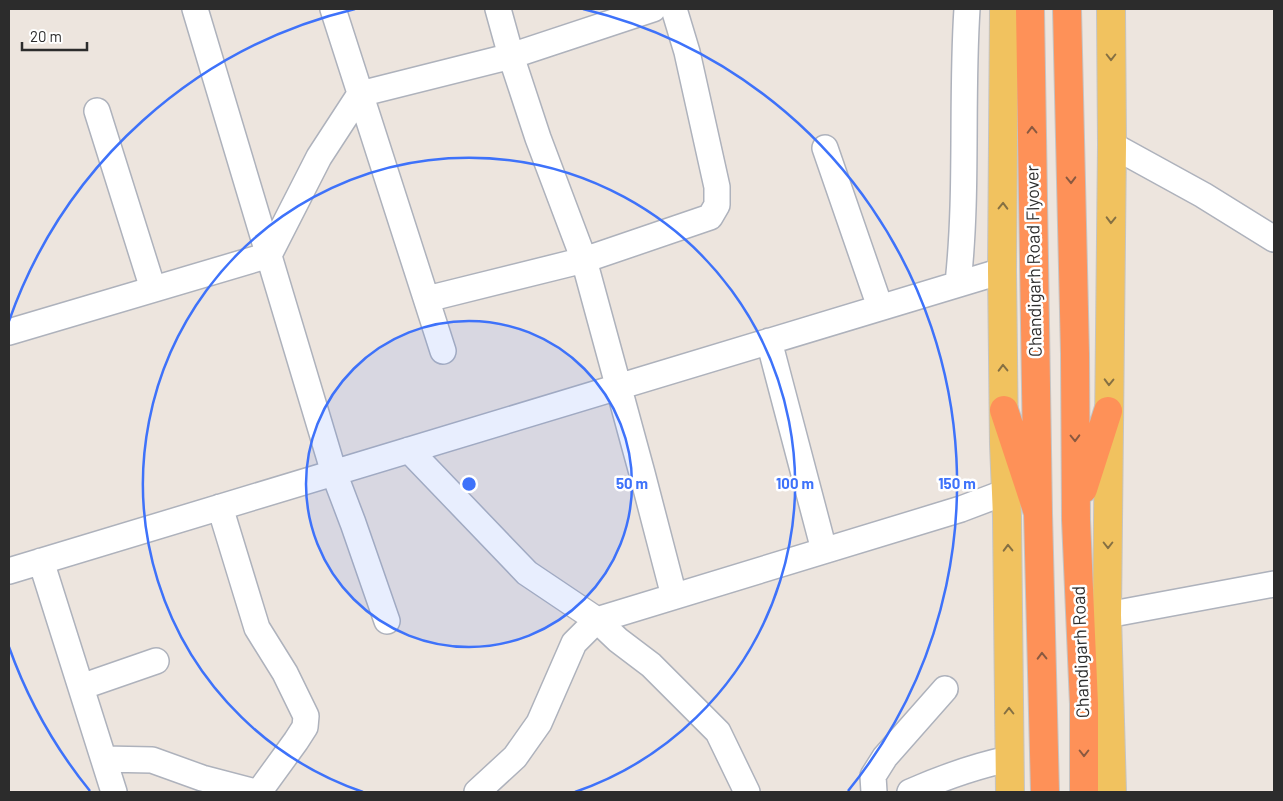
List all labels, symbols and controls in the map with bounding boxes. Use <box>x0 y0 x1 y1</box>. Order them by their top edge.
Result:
scale bar <box>22 20 88 52</box>
text: 20 m <box>30 27 62 45</box>
one-way arrow <box>1106 54 1116 62</box>
one-way arrow <box>1027 126 1037 134</box>
street label: Chandigarh Road Flyover <box>1020 164 1046 357</box>
one-way arrow <box>1065 176 1076 184</box>
one-way arrow <box>998 202 1008 210</box>
one-way arrow <box>1106 216 1116 224</box>
one-way arrow <box>998 364 1008 372</box>
one-way arrow <box>1104 379 1114 387</box>
one-way arrow <box>1070 434 1081 442</box>
text: 50 m <box>616 474 648 492</box>
text: 100 m <box>776 474 814 492</box>
text: 150 m <box>938 474 976 492</box>
centre of rings <box>460 475 478 493</box>
one-way arrow <box>1103 542 1113 549</box>
one-way arrow <box>1003 544 1013 552</box>
street label: Chandigarh Road <box>1067 586 1093 719</box>
one-way arrow <box>1036 652 1047 660</box>
one-way arrow <box>1004 706 1014 714</box>
one-way arrow <box>1079 750 1089 757</box>

